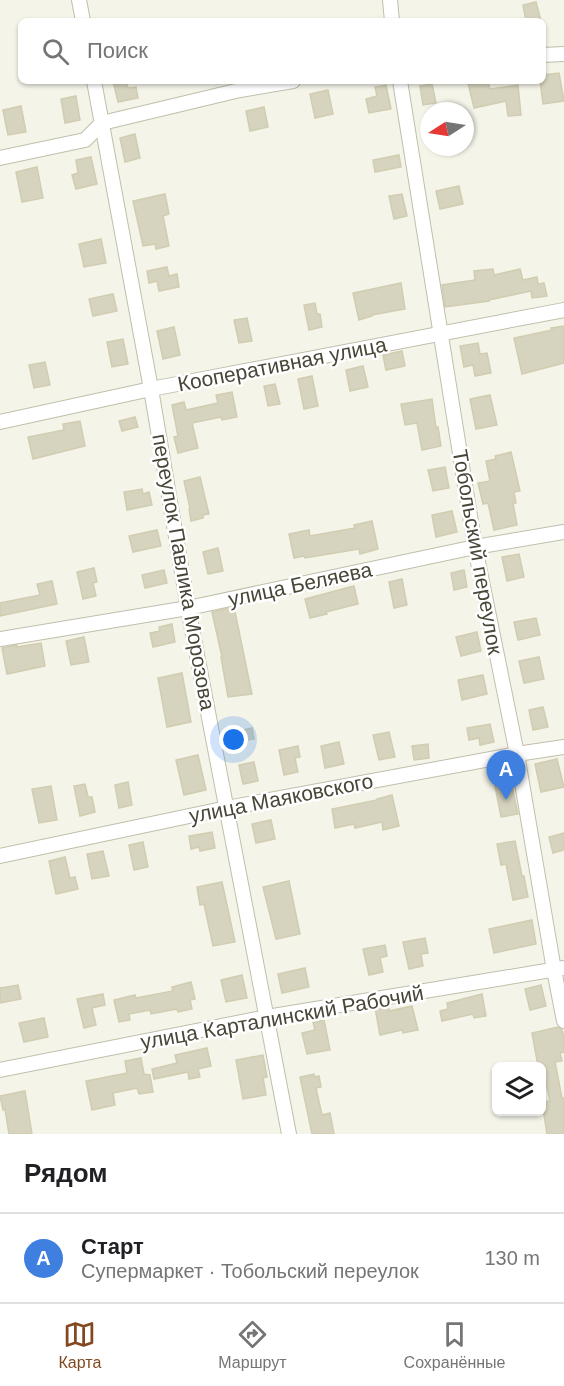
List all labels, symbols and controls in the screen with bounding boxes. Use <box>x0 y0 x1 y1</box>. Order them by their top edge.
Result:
search box <box>18 18 546 84</box>
icon: search <box>39 35 72 68</box>
text: Поиск <box>87 38 148 63</box>
north arrow <box>420 102 474 156</box>
street label: Кооперативная улица <box>176 332 389 396</box>
street label: переулок Павлика Морозова <box>148 432 220 712</box>
street label: Тобольский переулок <box>449 448 508 657</box>
street label: улица Беляева <box>226 557 374 610</box>
your location <box>219 725 248 754</box>
pin: A <box>486 750 526 800</box>
street label: улица Маяковского <box>187 769 375 827</box>
street label: улица Карталинский Рабочий <box>139 981 425 1053</box>
map controls <box>492 1062 546 1116</box>
button: layers <box>492 1062 546 1116</box>
text: Рядом <box>24 1158 107 1188</box>
text: Старт <box>81 1234 144 1259</box>
text: A <box>36 1247 51 1269</box>
text: 130 m <box>484 1247 540 1269</box>
text: Супермаркет · Тобольский переулок <box>81 1260 419 1282</box>
tab: Карта <box>59 1318 101 1372</box>
tab: Маршрут <box>218 1318 287 1372</box>
tab: Сохранённые <box>404 1318 505 1372</box>

